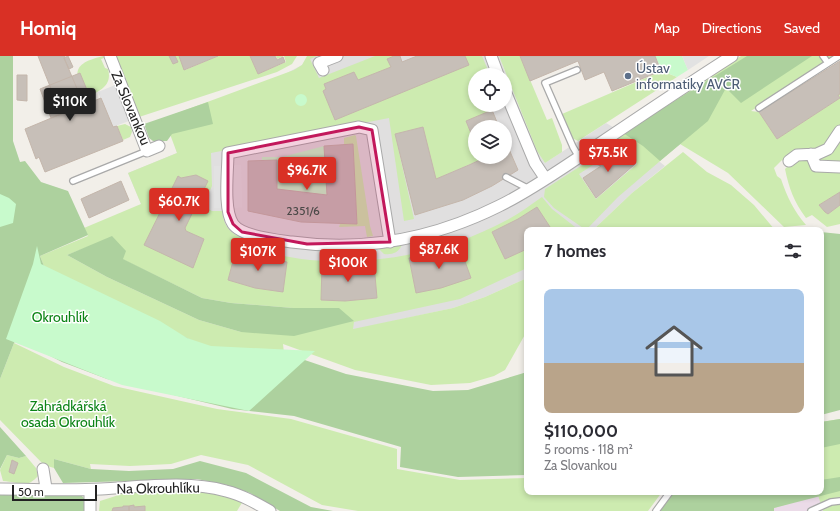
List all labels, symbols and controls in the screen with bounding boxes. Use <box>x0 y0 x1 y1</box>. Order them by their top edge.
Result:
text: Homiq <box>20 17 76 40</box>
text: Map <box>654 19 680 37</box>
text: Directions <box>702 19 762 37</box>
text: Saved <box>784 19 820 37</box>
place label: Ústav informatiky AVČR <box>636 59 740 93</box>
street label: Za Slovankou <box>107 68 155 148</box>
map controls <box>468 68 512 164</box>
button: locate <box>468 68 512 112</box>
marker: Ústav informatiky AVČR <box>623 71 633 81</box>
pin: $110K <box>42 88 98 122</box>
text: $110K <box>53 93 87 109</box>
button: layers <box>468 120 512 164</box>
pin: $75.5K <box>575 139 641 173</box>
text: $75.5K <box>588 144 628 160</box>
pin: $96.7K <box>274 157 340 191</box>
text: $96.7K <box>287 162 327 178</box>
pin: $60.7K <box>146 188 212 222</box>
text: $60.7K <box>158 193 200 209</box>
house number: 2351/6 <box>286 203 320 218</box>
pin: $87.6K <box>406 236 472 270</box>
pin: $107K <box>230 238 286 272</box>
icon: filters <box>782 240 804 262</box>
text: $87.6K <box>419 241 459 257</box>
text: 7 homes <box>544 241 606 261</box>
text: $107K <box>240 243 276 259</box>
pin: $100K <box>320 249 376 283</box>
text: $100K <box>329 254 367 270</box>
park label: Okrouhlík <box>32 308 89 326</box>
icon: home <box>638 315 710 387</box>
park label: Zahrádkářská osada Okrouhlík <box>21 397 116 431</box>
text: $110,000 <box>544 421 618 441</box>
text: 5 rooms · 118 m² <box>544 441 633 457</box>
text: Za Slovankou <box>544 457 617 473</box>
street label: Na Okrouhlíku <box>116 478 200 498</box>
scale bar <box>12 483 97 502</box>
text: 50 m <box>18 485 44 499</box>

